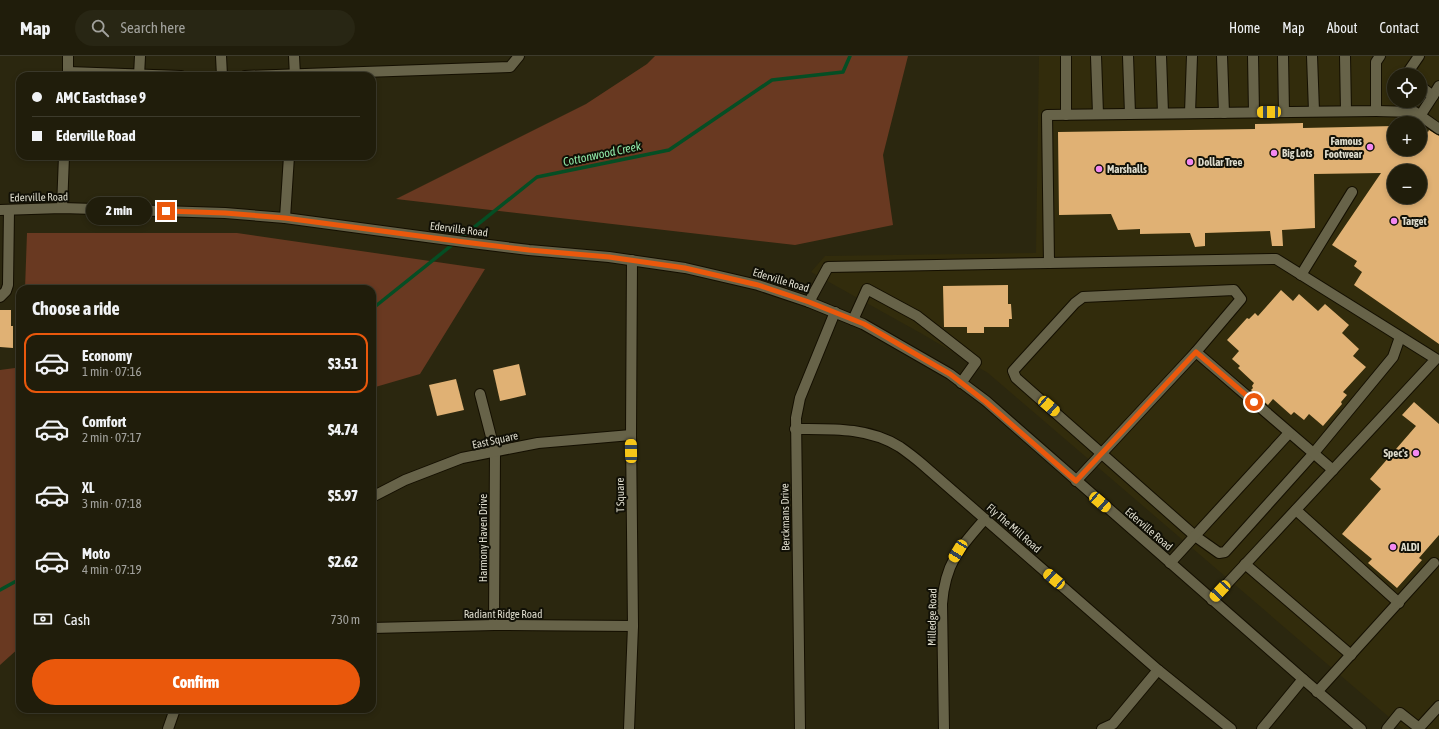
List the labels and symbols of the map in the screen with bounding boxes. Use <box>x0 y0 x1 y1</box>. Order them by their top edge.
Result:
car <box>1257 106 1281 118</box>
place label: Famous Footwear <box>1324 135 1363 160</box>
water label: Cottonwood Creek <box>562 139 643 169</box>
marker: Famous Footwear <box>1365 142 1375 152</box>
place label: Big Lots <box>1282 147 1313 159</box>
marker: Big Lots <box>1269 148 1279 158</box>
place label: Dollar Tree <box>1198 156 1242 168</box>
marker: Dollar Tree <box>1185 157 1195 167</box>
place label: Marshalls <box>1107 163 1147 175</box>
marker: Marshalls <box>1094 164 1104 174</box>
street label: Ederville Road <box>10 190 68 204</box>
callout: 2 min <box>86 197 152 225</box>
route end <box>157 202 175 220</box>
place label: Target <box>1402 215 1428 227</box>
marker: Target <box>1389 216 1399 226</box>
street label: Ederville Road <box>429 219 489 239</box>
street label: Ederville Road <box>751 266 811 294</box>
route start <box>1245 393 1263 411</box>
car <box>1036 394 1062 418</box>
street label: East Square <box>471 429 519 451</box>
car <box>625 439 637 463</box>
place label: Spec's <box>1383 447 1408 459</box>
marker: Spec's <box>1411 448 1421 458</box>
street label: T Square <box>614 477 626 513</box>
street label: Berckmans Drive <box>778 483 792 551</box>
car <box>1087 490 1113 514</box>
street label: Harmony Haven Drive <box>477 494 489 582</box>
street label: Fly The Mill Road <box>984 501 1044 555</box>
street label: Ederville Road <box>1123 505 1175 553</box>
car <box>947 538 969 564</box>
place label: ALDI <box>1400 541 1420 553</box>
marker: ALDI <box>1388 542 1398 552</box>
car <box>1041 567 1067 591</box>
car <box>1207 578 1233 604</box>
street label: Milledge Road <box>925 588 939 646</box>
street label: Radiant Ridge Road <box>464 608 542 620</box>

